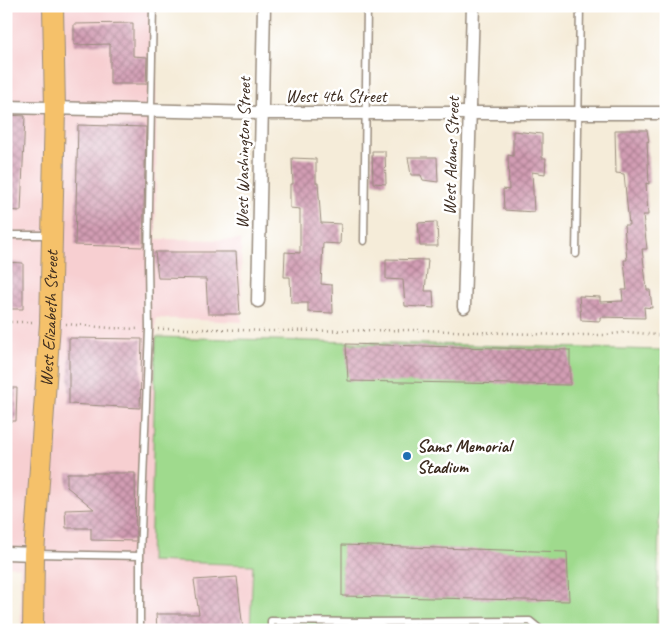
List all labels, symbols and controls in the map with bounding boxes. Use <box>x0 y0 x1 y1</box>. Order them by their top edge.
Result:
street label: West Washington Street <box>231 75 255 229</box>
street label: West 4th Street <box>286 85 388 107</box>
street label: West Adams Street <box>438 95 464 215</box>
street label: West Elizabeth Street <box>35 248 63 387</box>
place label: Sams Memorial Stadium <box>417 435 515 478</box>
marker: Sams Memorial Stadium <box>401 450 413 462</box>

